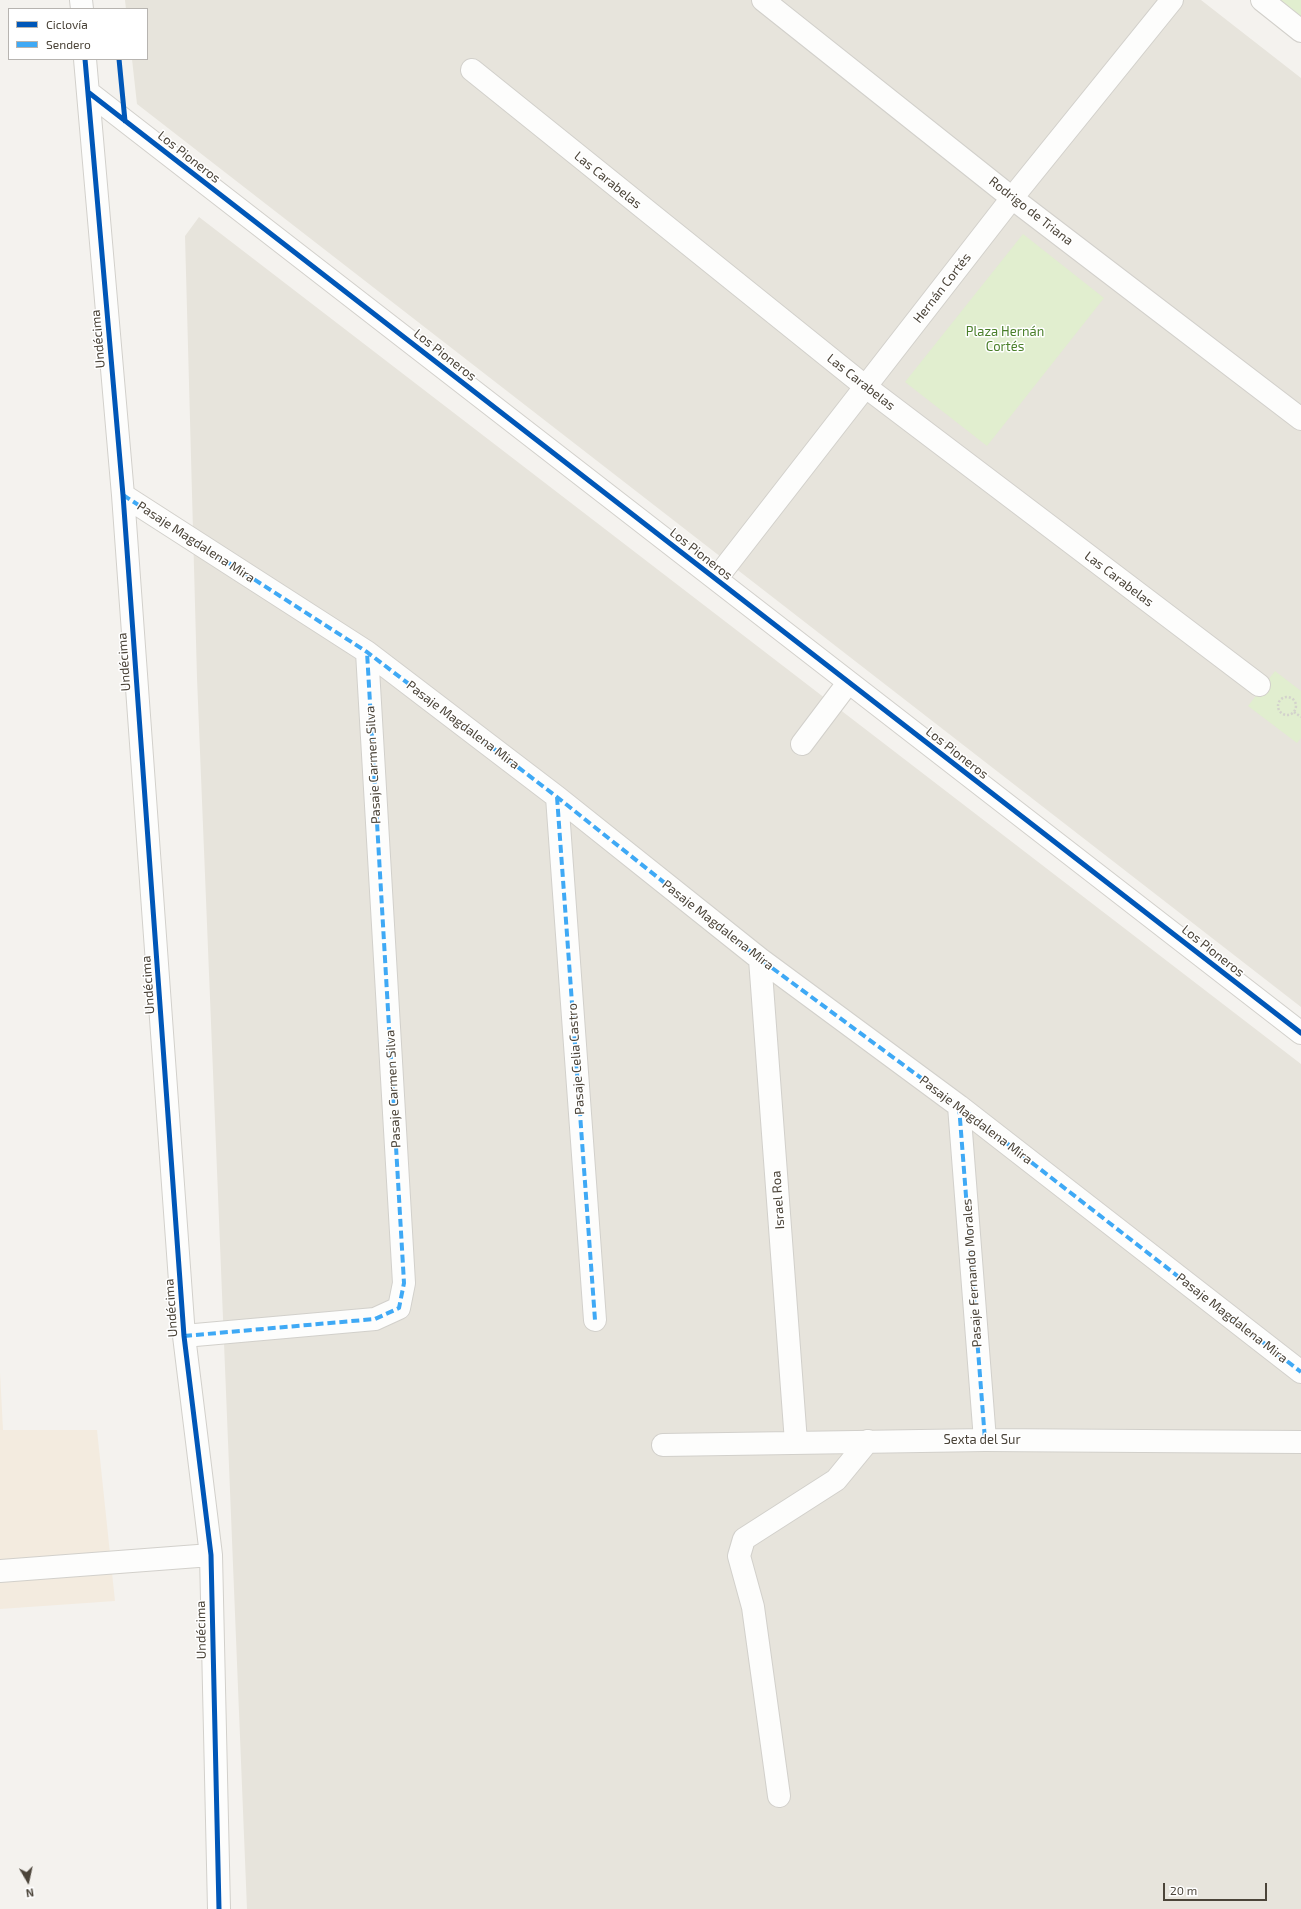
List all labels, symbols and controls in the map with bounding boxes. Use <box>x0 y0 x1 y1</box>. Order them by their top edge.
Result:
legend <box>8 8 148 60</box>
text: Ciclovía <box>46 17 88 31</box>
text: Sendero <box>46 37 91 51</box>
street label: Los Pioneros <box>154 128 224 186</box>
street label: Las Carabelas <box>571 148 645 212</box>
street label: Rodrigo de Triana <box>986 173 1076 249</box>
street label: Hernán Cortés <box>910 250 974 326</box>
street label: Undécima <box>88 309 108 369</box>
park label: Plaza Hernán Cortés <box>966 324 1044 355</box>
street label: Los Pioneros <box>410 326 480 384</box>
street label: Las Carabelas <box>824 351 898 413</box>
street label: Pasaje Magdalena Mira <box>134 498 258 586</box>
street label: Los Pioneros <box>666 525 736 583</box>
street label: Las Carabelas <box>1081 548 1157 610</box>
street label: Undécima <box>114 632 134 692</box>
street label: Pasaje Magdalena Mira <box>403 677 523 773</box>
street label: Pasaje Carmen Silva <box>362 706 384 824</box>
street label: Los Pioneros <box>922 724 992 782</box>
street label: Pasaje Magdalena Mira <box>659 877 777 973</box>
street label: Los Pioneros <box>1178 922 1248 980</box>
street label: Undécima <box>138 955 158 1015</box>
street label: Pasaje Celia Castro <box>564 1003 588 1115</box>
street label: Pasaje Carmen Silva <box>382 1030 404 1148</box>
street label: Pasaje Magdalena Mira <box>916 1072 1036 1168</box>
street label: Israel Roa <box>768 1170 788 1230</box>
street label: Pasaje Fernando Morales <box>959 1198 985 1348</box>
street label: Pasaje Magdalena Mira <box>1173 1270 1291 1366</box>
street label: Undécima <box>161 1278 181 1338</box>
street label: Sexta del Sur <box>943 1432 1021 1448</box>
street label: Undécima <box>193 1600 209 1660</box>
north arrow <box>8 1861 48 1901</box>
scale bar <box>1165 1875 1269 1901</box>
text: 20 m <box>1170 1883 1197 1897</box>
text: N <box>25 1886 35 1900</box>

